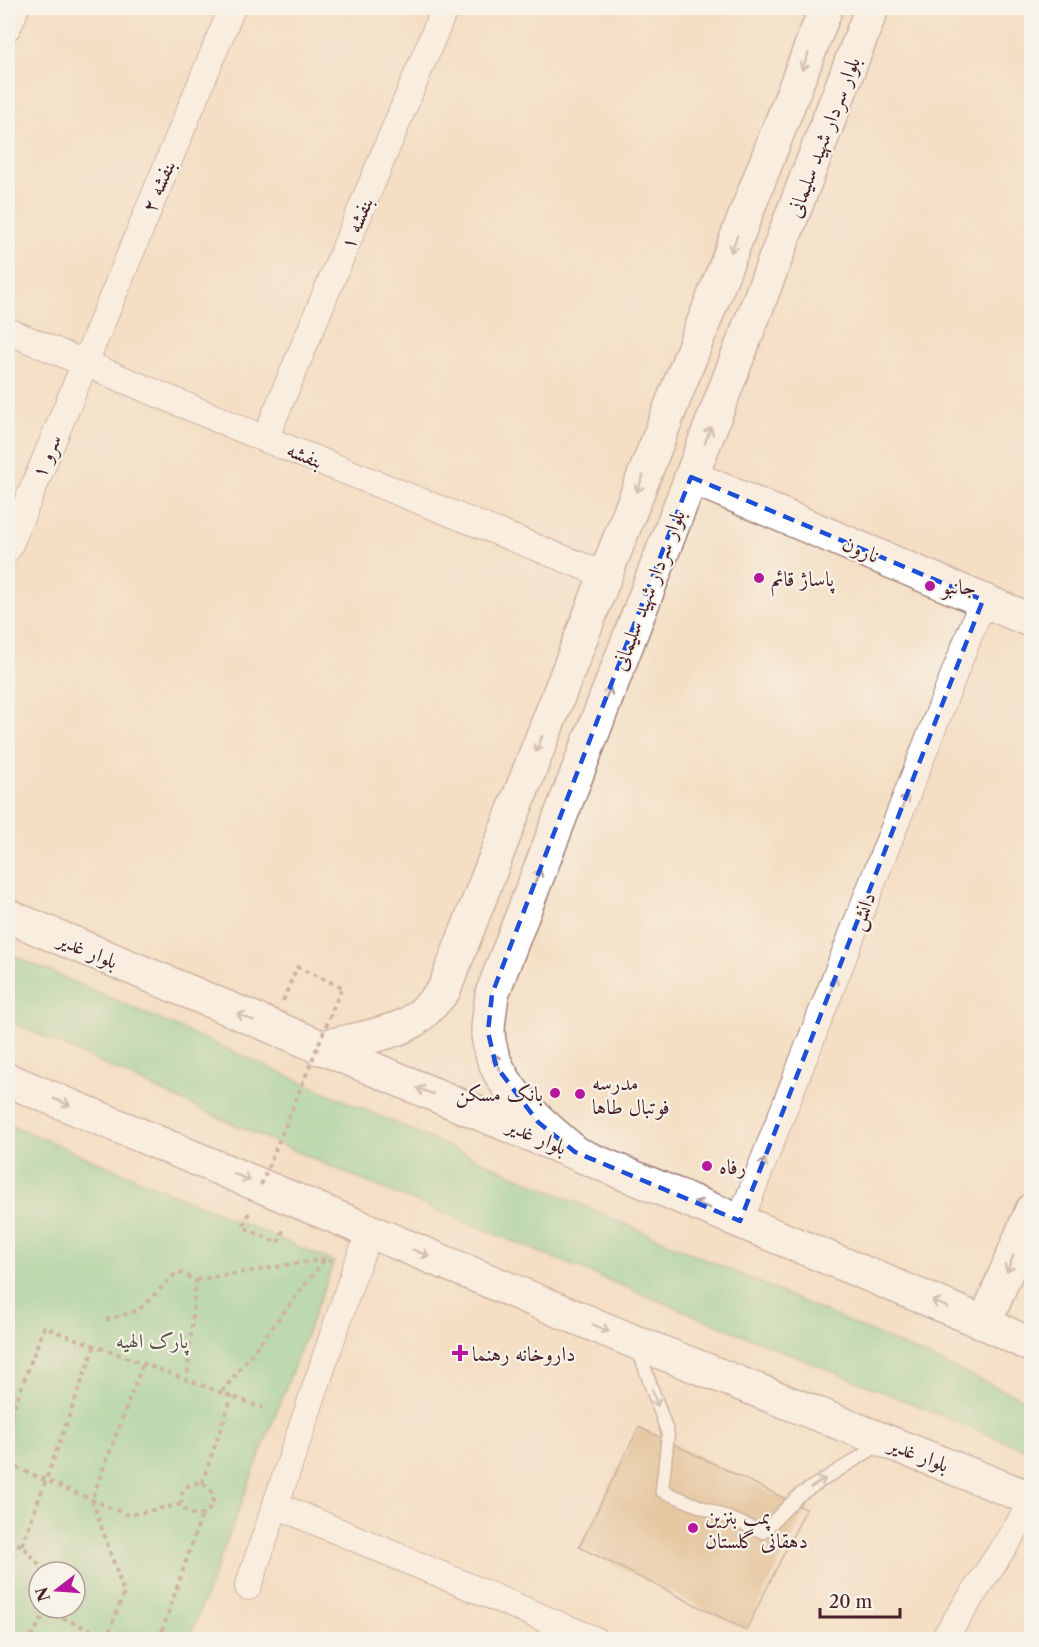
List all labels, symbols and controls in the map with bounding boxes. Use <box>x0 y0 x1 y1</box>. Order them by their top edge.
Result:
one-way arrow <box>799 52 810 71</box>
street label: بلوار سردار شهید سلیمانی <box>781 53 867 222</box>
street label: بنفشه ۲ <box>136 156 180 216</box>
street label: بنفشه ۱ <box>334 193 378 253</box>
one-way arrow <box>728 234 739 252</box>
one-way arrow <box>703 426 714 445</box>
street label: سرو ۱ <box>26 430 68 482</box>
street label: بنفشه <box>283 437 327 473</box>
one-way arrow <box>634 474 645 493</box>
street label: بلوار سردار شهید سلیمانی <box>606 506 692 675</box>
street label: نارون <box>839 530 883 568</box>
place label: پاساژ قائم <box>771 566 835 597</box>
marker: پاساژ قائم <box>752 571 766 585</box>
place label: جانبو <box>940 574 976 600</box>
marker: جانبو <box>923 579 937 593</box>
one-way arrow <box>602 687 613 705</box>
one-way arrow <box>533 734 544 753</box>
one-way arrow <box>899 795 910 813</box>
one-way arrow <box>532 869 543 887</box>
street label: دانش <box>843 888 882 934</box>
street label: بلوار غدیر <box>52 925 122 975</box>
one-way arrow <box>828 976 839 995</box>
one-way arrow <box>236 1010 254 1022</box>
one-way arrow <box>490 1054 501 1072</box>
place label: مدرسه فوتبال طاها <box>592 1070 670 1120</box>
place label: بانک مسکن <box>455 1081 543 1108</box>
one-way arrow <box>416 1085 434 1096</box>
marker: بانک مسکن <box>548 1086 562 1100</box>
marker: مدرسه فوتبال طاها <box>573 1087 587 1101</box>
one-way arrow <box>52 1097 70 1108</box>
street label: بلوار غدیر <box>501 1111 571 1161</box>
place label: رفاه <box>719 1154 746 1179</box>
one-way arrow <box>757 1158 768 1176</box>
marker: رفاه <box>700 1159 714 1173</box>
one-way arrow <box>232 1172 251 1183</box>
one-way arrow <box>693 1199 712 1210</box>
one-way arrow <box>411 1248 430 1259</box>
one-way arrow <box>1003 1254 1014 1273</box>
one-way arrow <box>932 1298 950 1309</box>
one-way arrow <box>592 1323 610 1334</box>
park label: پارک الهیه <box>116 1328 189 1356</box>
place label: داروخانه رهنما <box>472 1341 575 1366</box>
marker: داروخانه رهنما <box>453 1346 467 1360</box>
one-way arrow <box>650 1388 661 1406</box>
street label: بلوار غدیر <box>883 1430 953 1478</box>
one-way arrow <box>809 1477 826 1489</box>
place label: پمپ بنزین دهقانی گلستان <box>705 1504 808 1553</box>
marker: پمپ بنزین دهقانی گلستان <box>686 1521 700 1535</box>
north arrow <box>27 1560 87 1620</box>
scale bar <box>820 1581 900 1619</box>
text: N <box>31 1585 54 1604</box>
text: 20 m <box>829 1591 873 1613</box>

